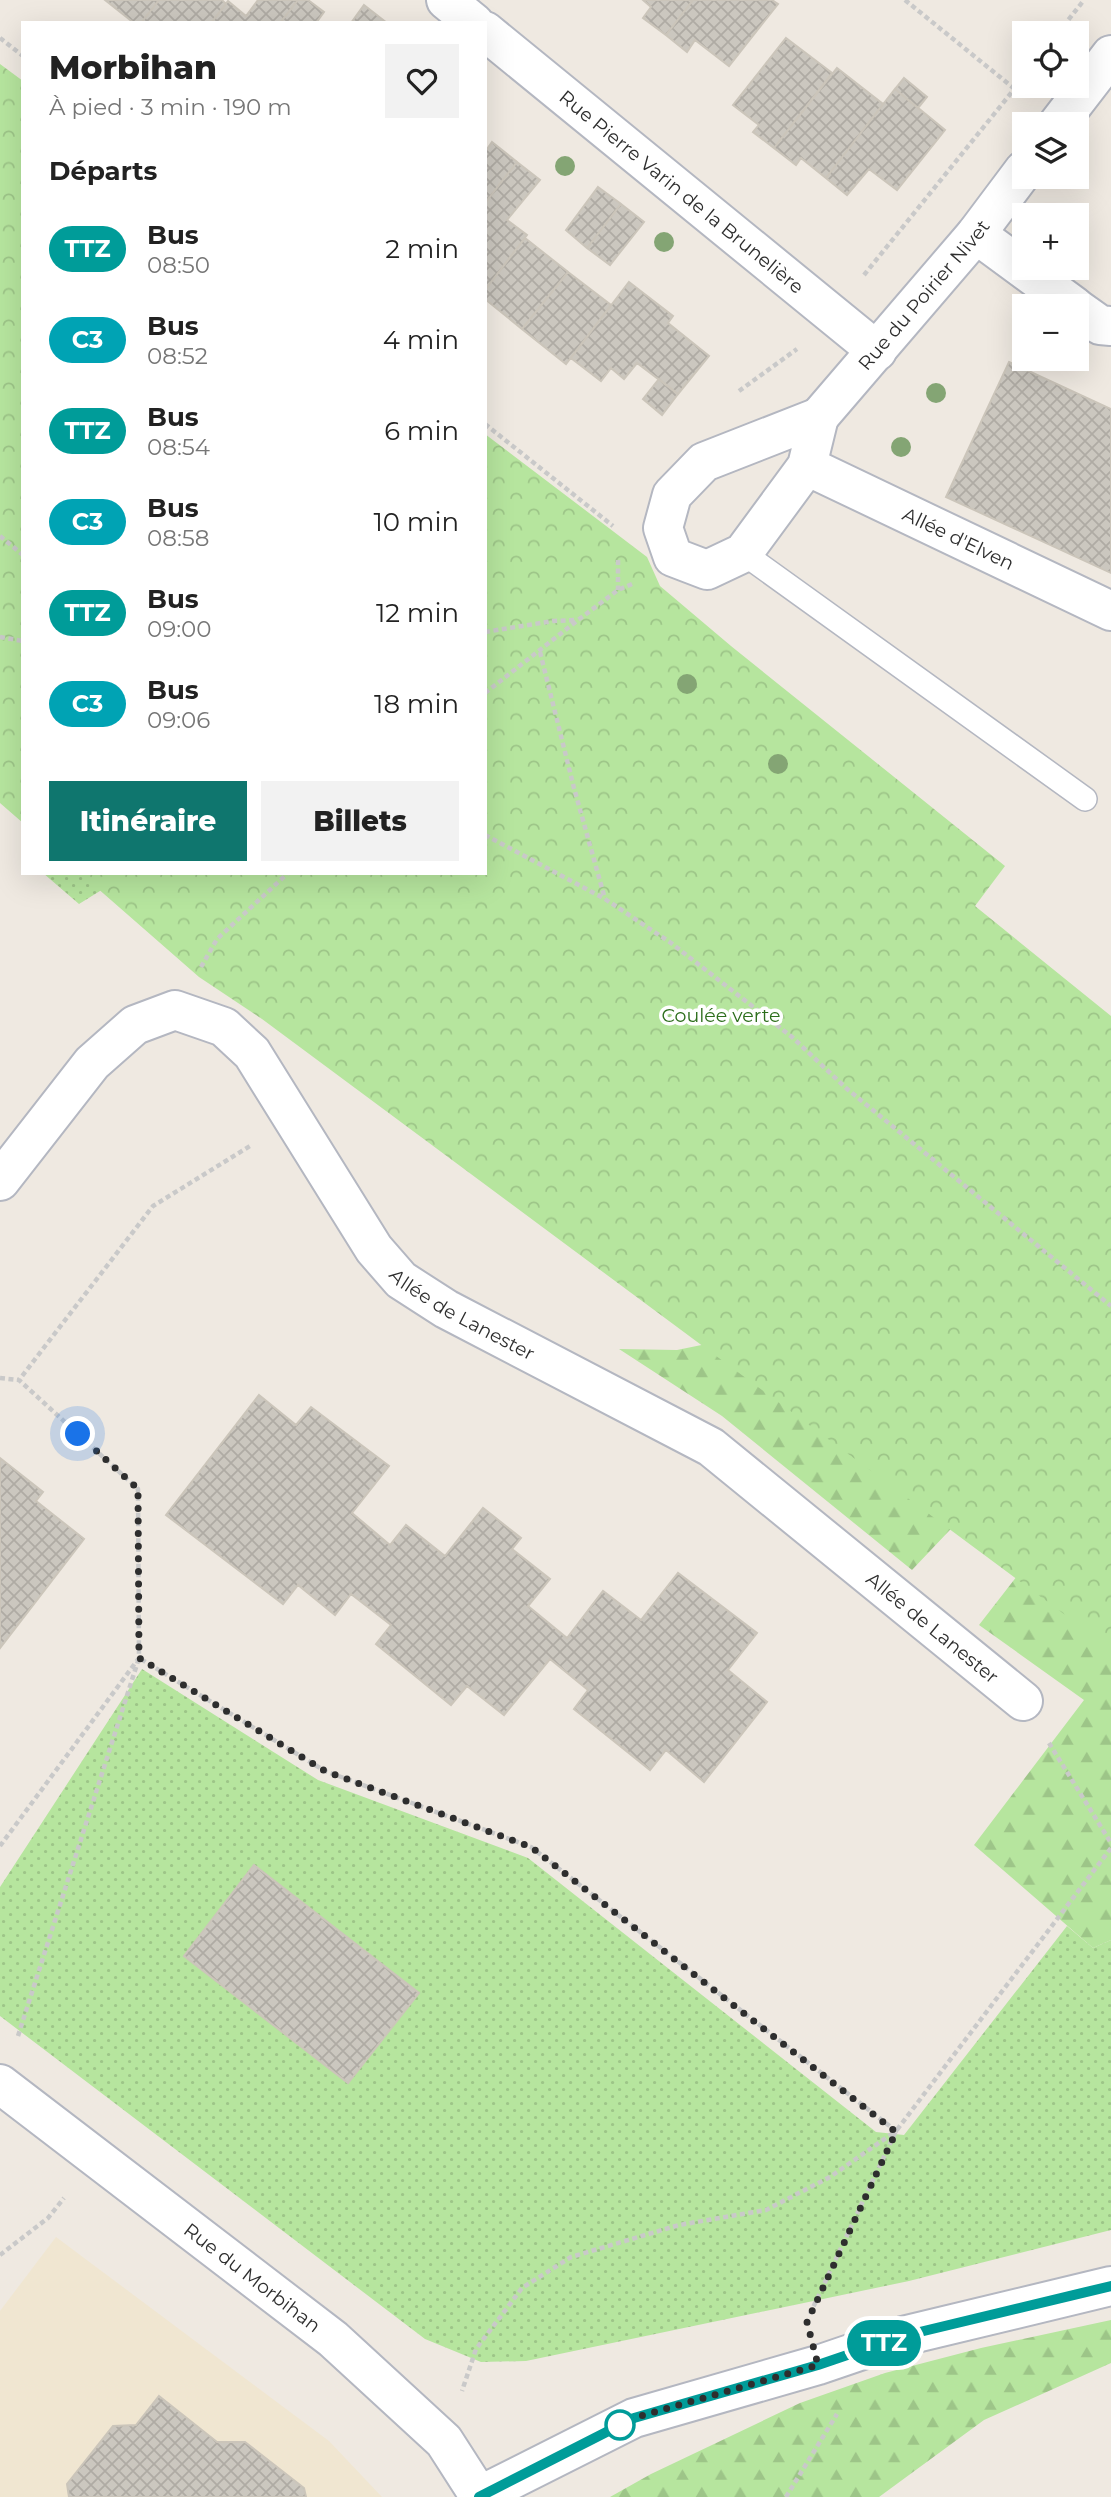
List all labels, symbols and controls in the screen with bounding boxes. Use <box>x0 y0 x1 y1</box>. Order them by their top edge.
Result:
map controls <box>1012 21 1089 371</box>
button: locate <box>1012 21 1089 98</box>
button: heart <box>385 44 459 118</box>
text: Morbihan <box>49 47 217 87</box>
street label: Rue Pierre Varin de la Brunelière <box>555 85 809 298</box>
text: À pied · 3 min · 190 m <box>49 93 292 121</box>
button: layers <box>1012 112 1089 189</box>
text: Départs <box>49 155 157 187</box>
button: + <box>1012 203 1089 280</box>
street label: Rue du Poirier Nivet <box>853 215 994 375</box>
text: Bus <box>147 219 199 251</box>
text: 2 min <box>385 233 459 265</box>
text: TTZ <box>64 234 111 263</box>
text: 08:50 <box>147 251 210 279</box>
button: − <box>1012 294 1089 371</box>
text: Bus <box>147 310 199 342</box>
text: 4 min <box>383 324 459 356</box>
text: C3 <box>72 325 103 354</box>
text: 08:52 <box>147 342 208 370</box>
text: Bus <box>147 401 199 433</box>
text: 6 min <box>384 415 459 447</box>
text: TTZ <box>64 416 111 445</box>
text: 08:54 <box>147 433 210 461</box>
text: Bus <box>147 492 199 524</box>
street label: Allée d'Elven <box>899 502 1018 575</box>
text: 10 min <box>373 506 459 538</box>
text: C3 <box>72 507 103 536</box>
text: 08:58 <box>147 524 209 552</box>
text: Bus <box>147 583 199 615</box>
text: 12 min <box>376 597 459 629</box>
text: TTZ <box>64 598 111 627</box>
text: 09:00 <box>147 615 212 643</box>
text: Bus <box>147 674 199 706</box>
text: 18 min <box>374 688 459 720</box>
text: C3 <box>72 689 103 718</box>
text: 09:06 <box>147 706 210 734</box>
button: Itinéraire <box>49 781 247 861</box>
button: Billets <box>261 781 459 861</box>
park label: Coulée verte <box>662 1004 781 1027</box>
street label: Allée de Lanester <box>385 1264 539 1365</box>
your location <box>60 1416 95 1451</box>
street label: Allée de Lanester <box>862 1567 1003 1688</box>
street label: Rue du Morbihan <box>180 2218 325 2337</box>
line badge: TTZ <box>844 2320 924 2366</box>
text: TTZ <box>861 2328 907 2357</box>
unlabelled marker <box>605 2410 635 2440</box>

